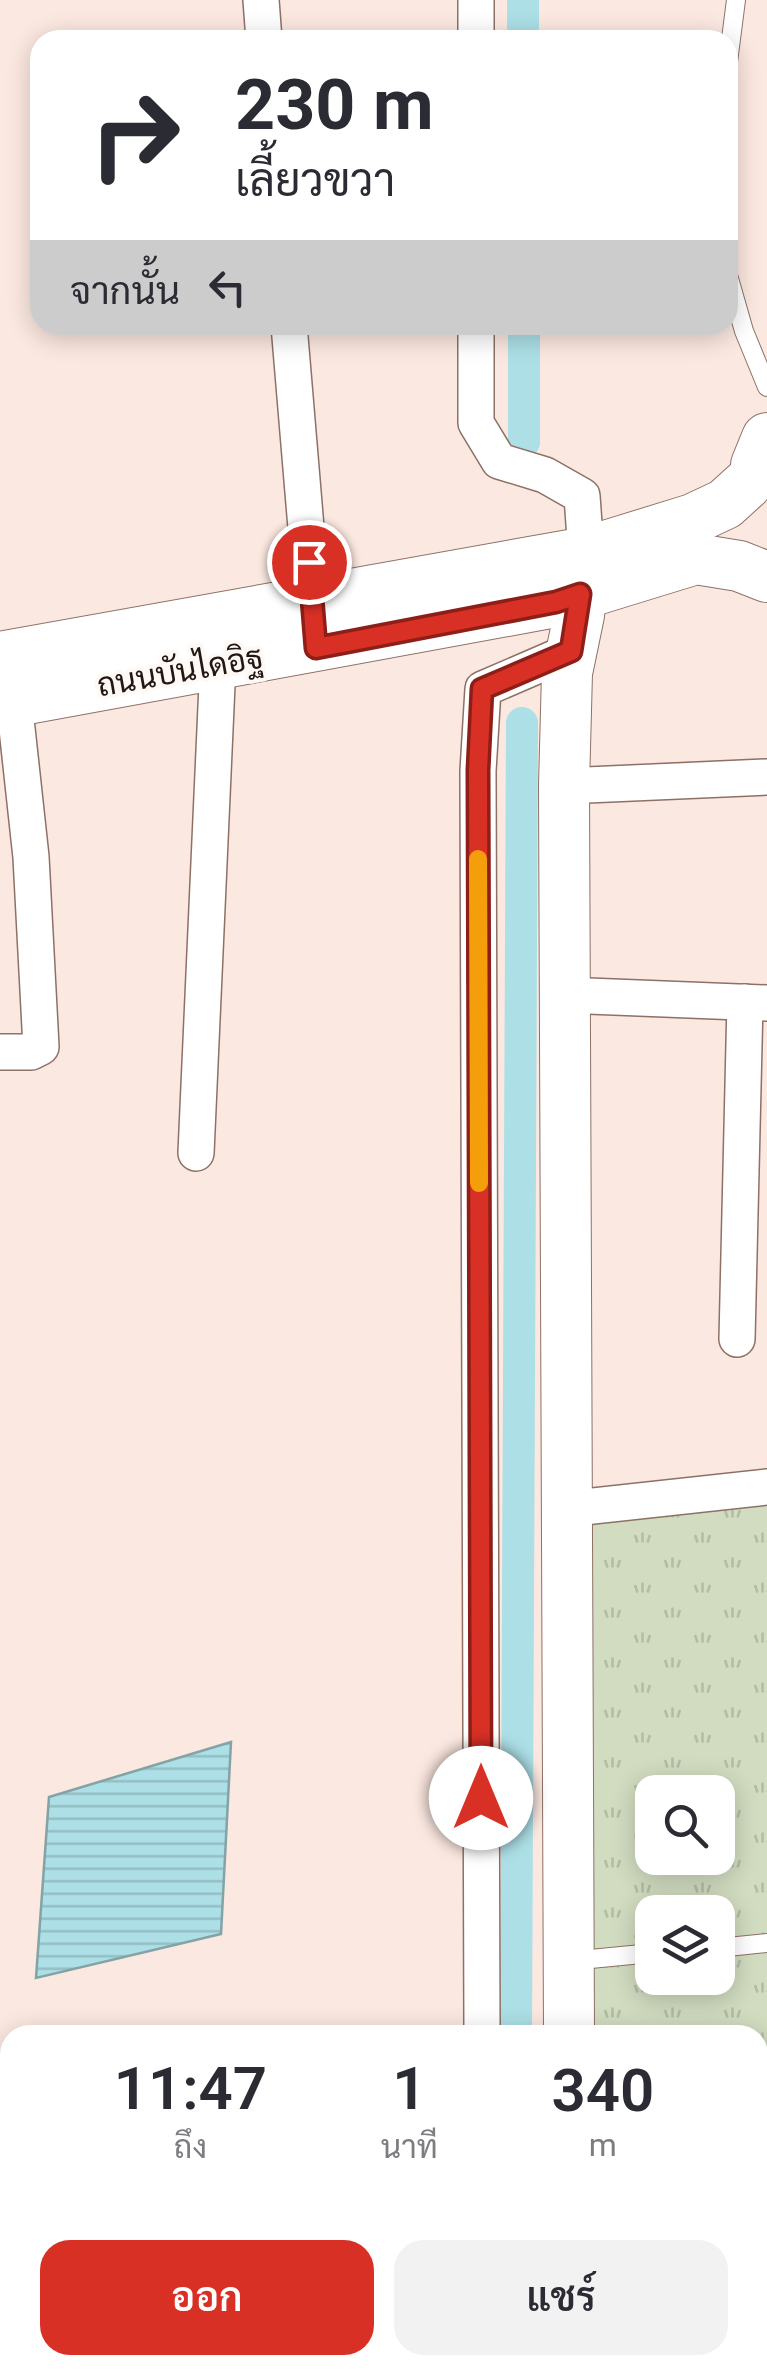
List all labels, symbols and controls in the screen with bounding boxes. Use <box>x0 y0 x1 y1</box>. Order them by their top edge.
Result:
text: 230 m <box>235 64 434 146</box>
icon: right <box>70 70 200 200</box>
text: เลี้ยวขวา <box>235 154 395 207</box>
icon: left <box>200 260 255 315</box>
text: จากนั้น <box>70 269 180 313</box>
pin <box>267 520 352 605</box>
icon: arrive <box>282 535 337 590</box>
street label: ถนนบันไดอิฐ <box>94 636 266 706</box>
position arrow <box>429 1746 533 1850</box>
map controls <box>635 1775 735 1995</box>
button: search <box>635 1775 735 1875</box>
button: layers <box>635 1895 735 1995</box>
text: 11:47 <box>114 2053 267 2124</box>
text: 1 <box>392 2053 426 2124</box>
text: 340 <box>551 2055 654 2126</box>
text: m <box>589 2126 617 2164</box>
text: ถึง <box>174 2128 207 2166</box>
text: นาที <box>381 2128 438 2166</box>
button: ออก <box>40 2240 374 2355</box>
button: แชร์ <box>394 2240 728 2355</box>

